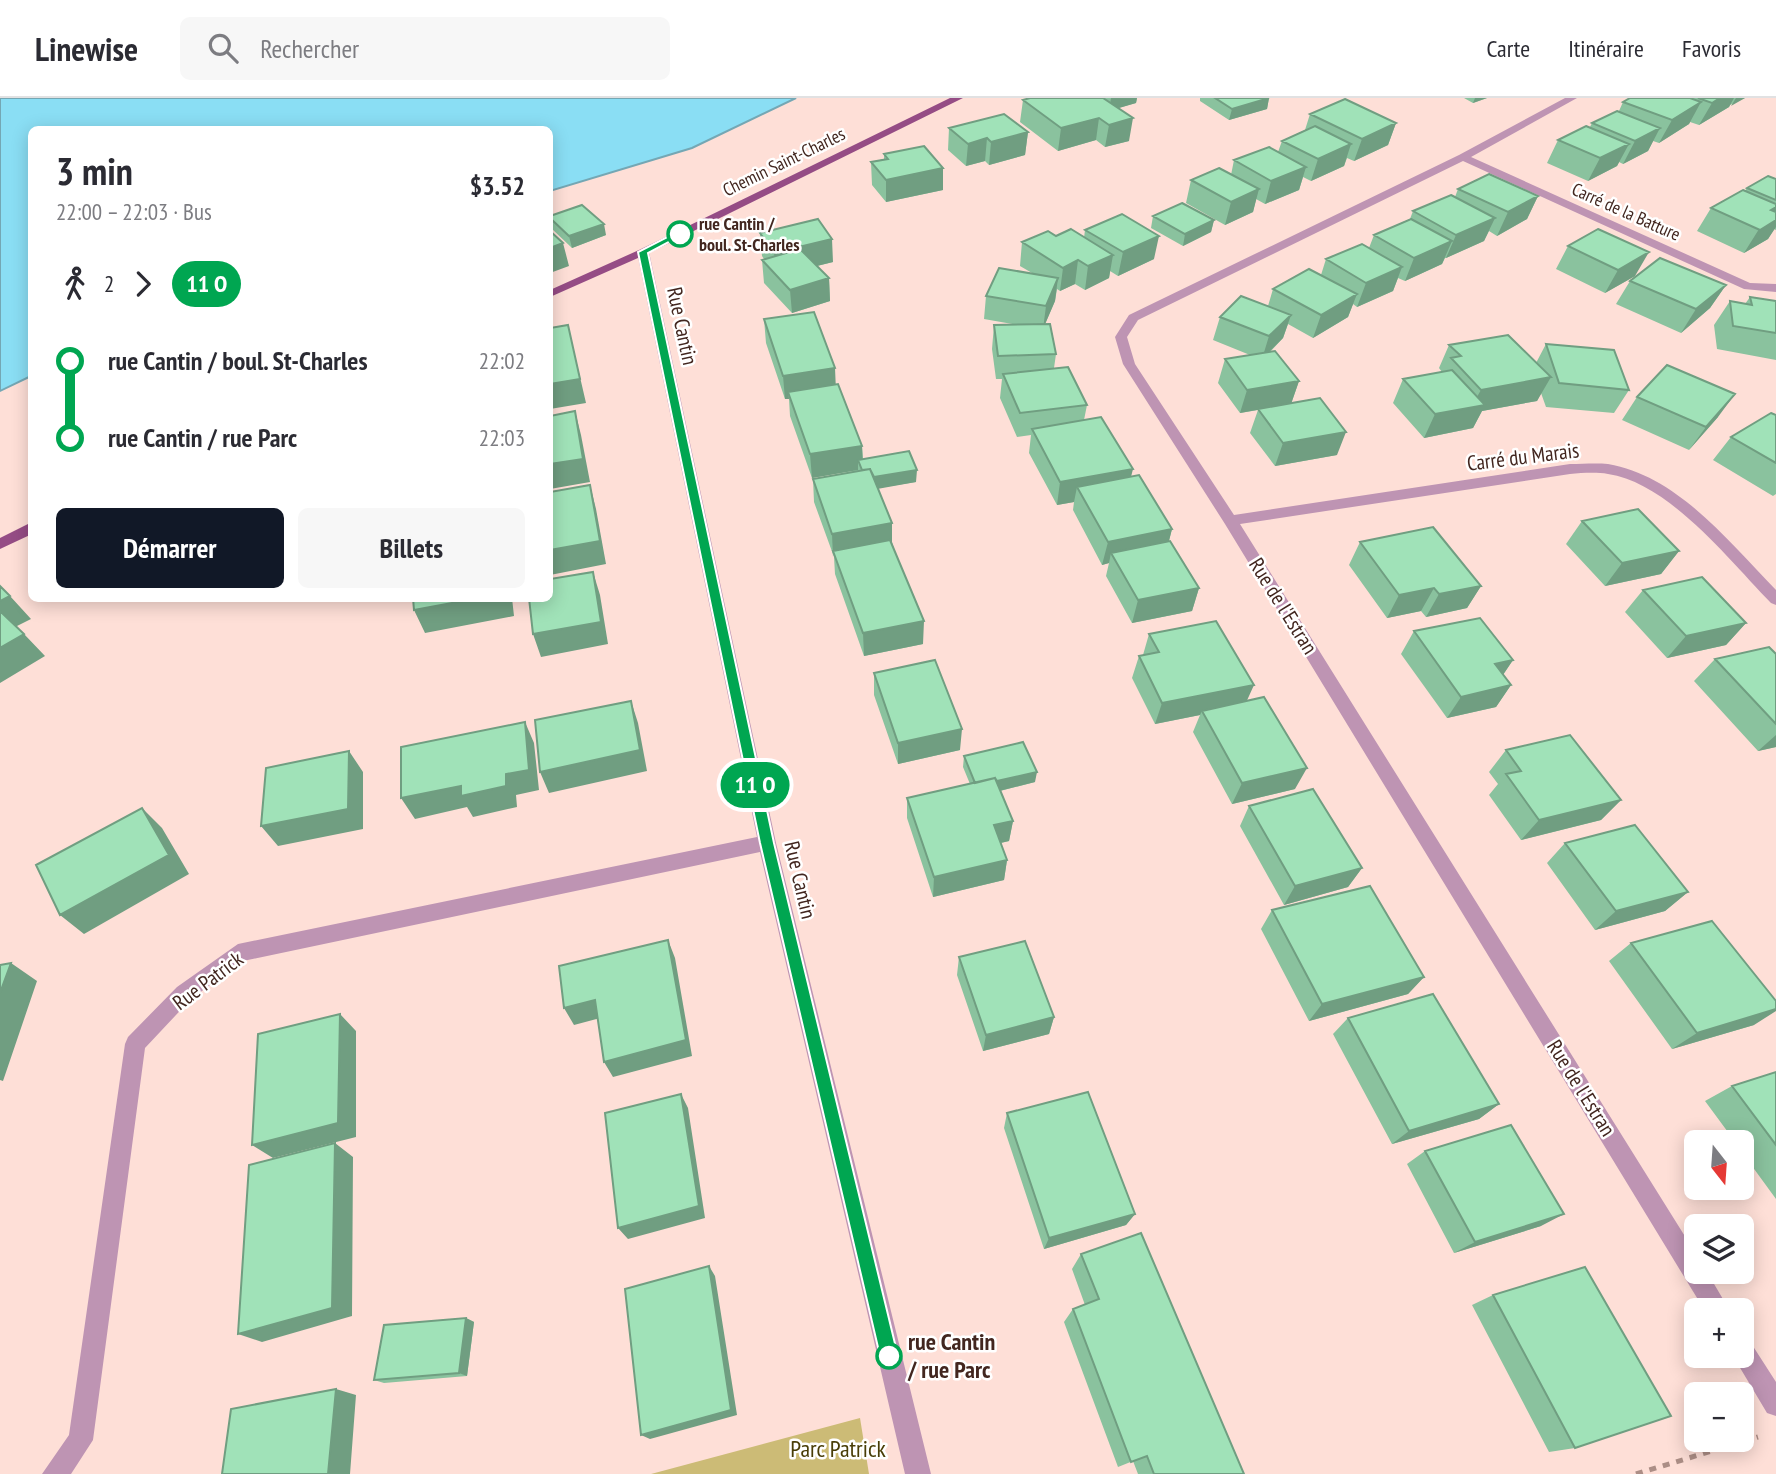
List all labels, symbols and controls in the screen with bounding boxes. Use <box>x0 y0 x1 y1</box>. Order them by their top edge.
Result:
search box <box>180 17 670 80</box>
text: Linewise <box>35 27 138 70</box>
icon: search <box>204 29 242 67</box>
text: Rechercher <box>260 32 359 65</box>
text: Carte <box>1486 33 1530 64</box>
text: Itinéraire <box>1568 33 1644 64</box>
text: Favoris <box>1682 33 1741 64</box>
street label: Chemin Saint-Charles <box>719 122 849 201</box>
text: 3 min <box>56 146 133 195</box>
text: $3.52 <box>470 169 525 202</box>
street label: Carré de la Batture <box>1568 177 1684 246</box>
text: 22:00 – 22:03 · Bus <box>56 197 212 226</box>
place label: rue Cantin / boul. St-Charles <box>699 212 800 256</box>
marker: rue Cantin / boul. St-Charles <box>667 221 693 247</box>
icon: walk <box>56 265 94 303</box>
icon: forward <box>124 265 162 303</box>
text: 11 O <box>186 268 227 299</box>
text: 2 <box>104 269 114 298</box>
street label: Rue Cantin <box>661 285 704 367</box>
text: rue Cantin / boul. St-Charles <box>108 344 367 377</box>
text: 22:02 <box>479 346 525 375</box>
text: rue Cantin / rue Parc <box>108 421 297 454</box>
text: 22:03 <box>479 423 525 452</box>
street label: Carré du Marais <box>1465 436 1580 477</box>
button: Démarrer <box>56 508 284 588</box>
button: Billets <box>298 508 525 588</box>
street label: Rue de l'Estran <box>1243 553 1324 659</box>
line badge: 11 O <box>706 762 804 808</box>
text: 11 O <box>735 769 775 800</box>
street label: Rue Cantin <box>778 838 823 921</box>
street label: Rue Patrick <box>167 945 248 1016</box>
street label: Rue de l'Estran <box>1541 1035 1622 1141</box>
north arrow <box>1684 1130 1754 1200</box>
map controls <box>1684 1130 1754 1452</box>
button: layers <box>1684 1214 1754 1284</box>
button: + <box>1684 1298 1754 1368</box>
place label: rue Cantin / rue Parc <box>907 1326 995 1385</box>
marker: rue Cantin / rue Parc <box>876 1343 902 1369</box>
button: − <box>1684 1382 1754 1452</box>
park label: Parc Patrick <box>790 1433 886 1464</box>

